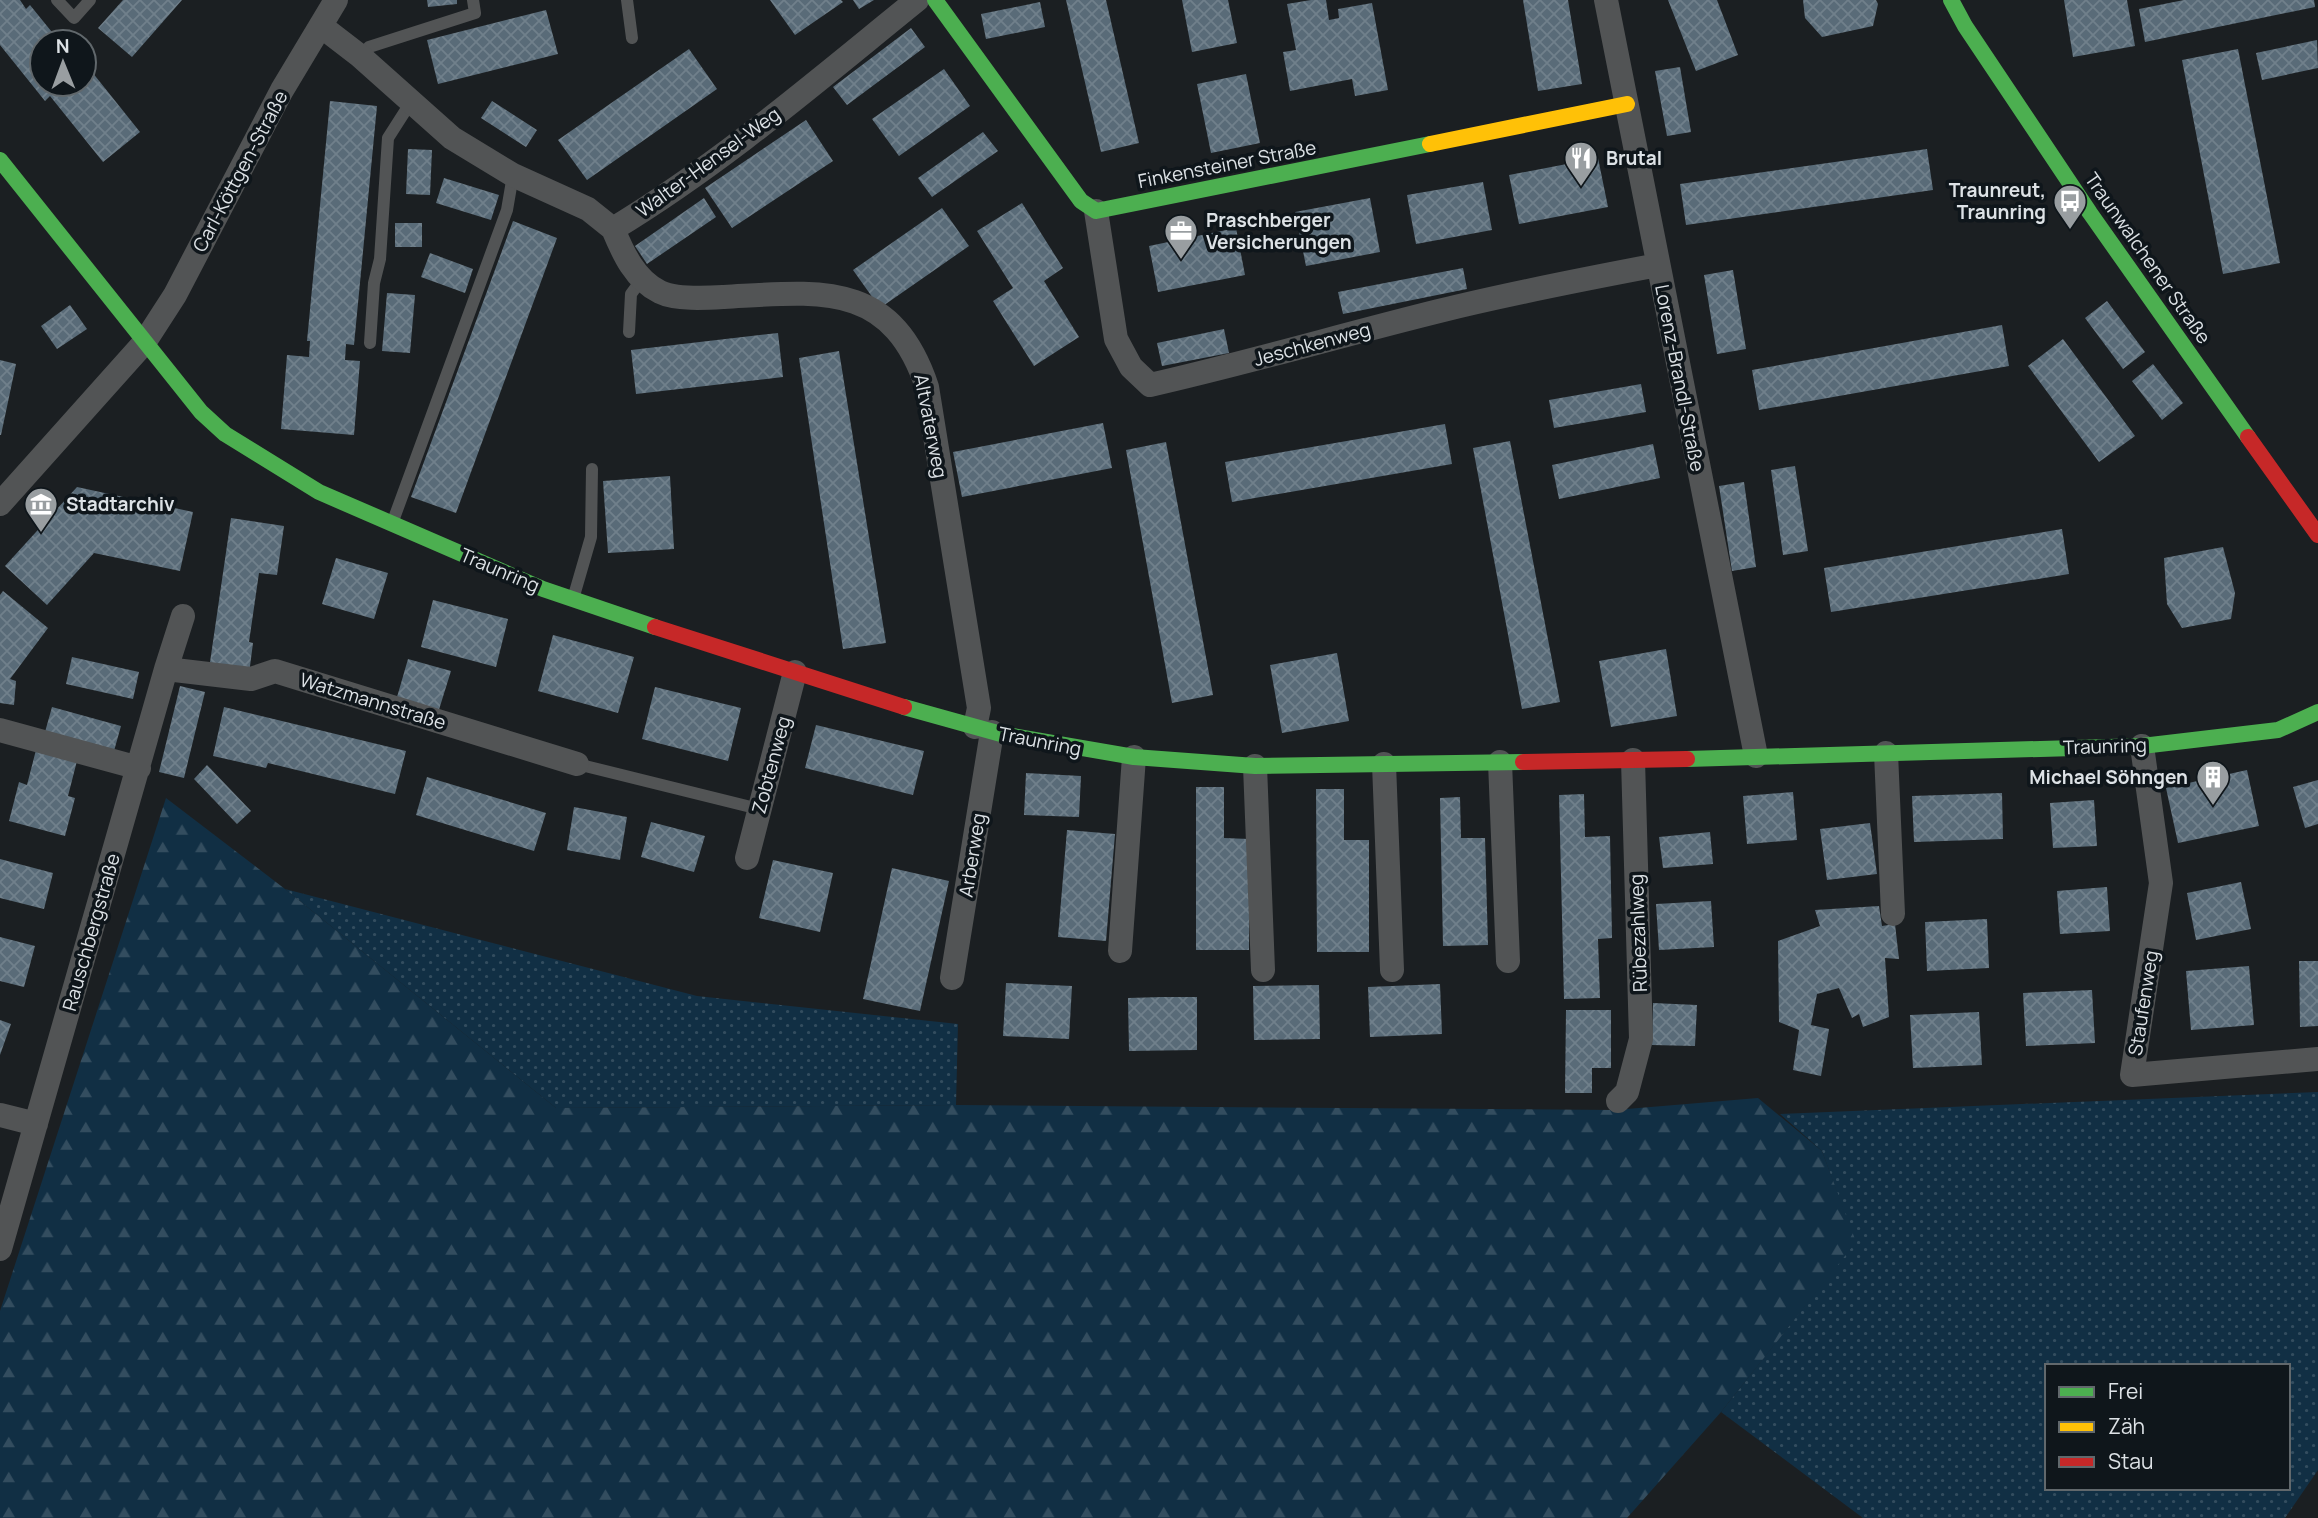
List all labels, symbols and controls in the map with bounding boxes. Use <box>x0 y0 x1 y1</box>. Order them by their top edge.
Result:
north arrow <box>28 28 98 98</box>
text: N <box>56 33 70 59</box>
street label: Carl-Köttgen-Straße <box>186 86 294 256</box>
street label: Walter-Hensel-Weg <box>631 101 785 223</box>
street label: Finkensteiner Straße <box>1136 134 1318 194</box>
restaurant icon: Brutal <box>1562 139 1600 188</box>
place label: Brutal <box>1606 145 1662 171</box>
street label: Traunwalchener Straße <box>2079 167 2217 349</box>
place label: Traunreut, Traunring <box>1949 177 2046 225</box>
bus stop icon: Traunreut, Traunring <box>2051 182 2089 231</box>
place label: Praschberger Versicherungen <box>1206 207 1352 255</box>
office icon: Praschberger Versicherungen <box>1162 212 1200 261</box>
street label: Lorenz-Brandl-Straße <box>1649 282 1711 474</box>
street label: Jeschkenweg <box>1251 316 1373 372</box>
street label: Altvaterweg <box>908 372 954 480</box>
museum icon: Stadtarchiv <box>22 485 60 534</box>
place label: Stadtarchiv <box>66 491 175 517</box>
street label: Traunring <box>456 542 544 598</box>
street label: Watzmannstraße <box>297 666 449 736</box>
street label: Zobtenweg <box>745 713 797 817</box>
street label: Traunring <box>996 720 1084 762</box>
street label: Traunring <box>2063 732 2147 760</box>
building icon: Michael Söhngen <box>2194 758 2232 807</box>
place label: Michael Söhngen <box>2029 764 2188 790</box>
street label: Arberweg <box>953 811 991 899</box>
street label: Rauschbergstraße <box>56 850 126 1014</box>
street label: Rübezahlweg <box>1623 874 1653 992</box>
street label: Staufenweg <box>2122 949 2164 1057</box>
legend <box>2045 1364 2290 1490</box>
text: Frei <box>2108 1377 2143 1405</box>
text: Zäh <box>2108 1412 2145 1440</box>
text: Stau <box>2108 1447 2154 1475</box>

